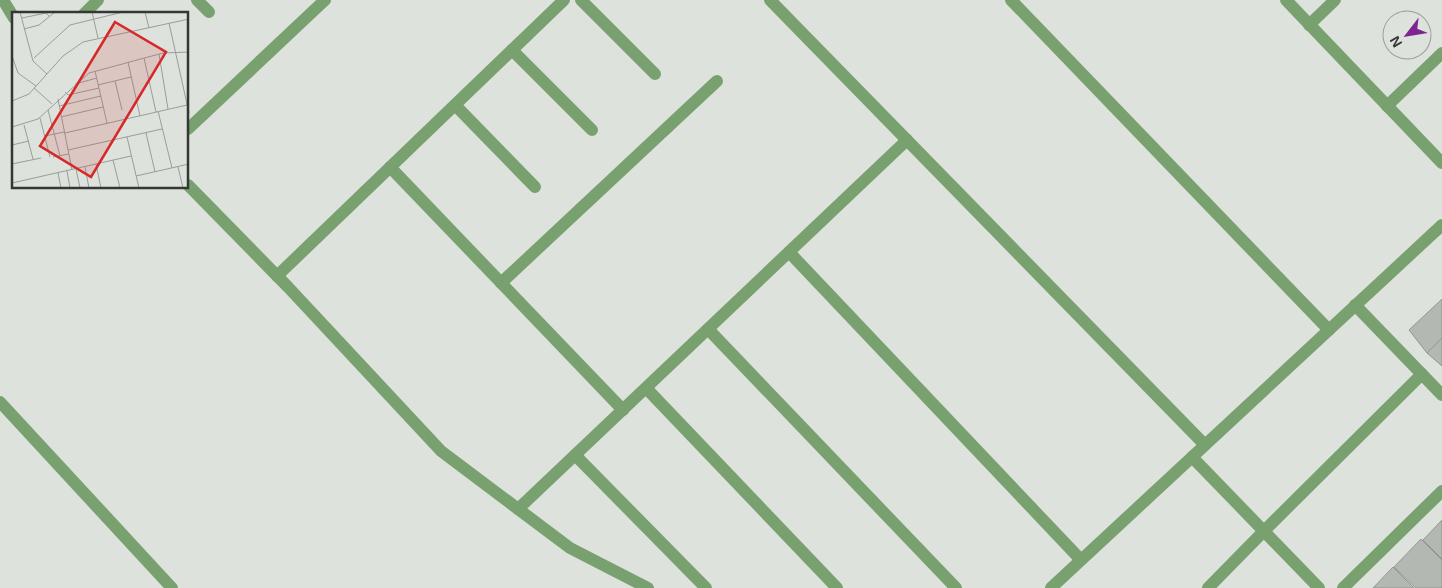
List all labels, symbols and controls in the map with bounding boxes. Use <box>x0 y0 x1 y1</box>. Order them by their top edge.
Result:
north arrow <box>1382 10 1432 60</box>
inset map <box>12 12 189 189</box>
text: N <box>1386 33 1405 50</box>

